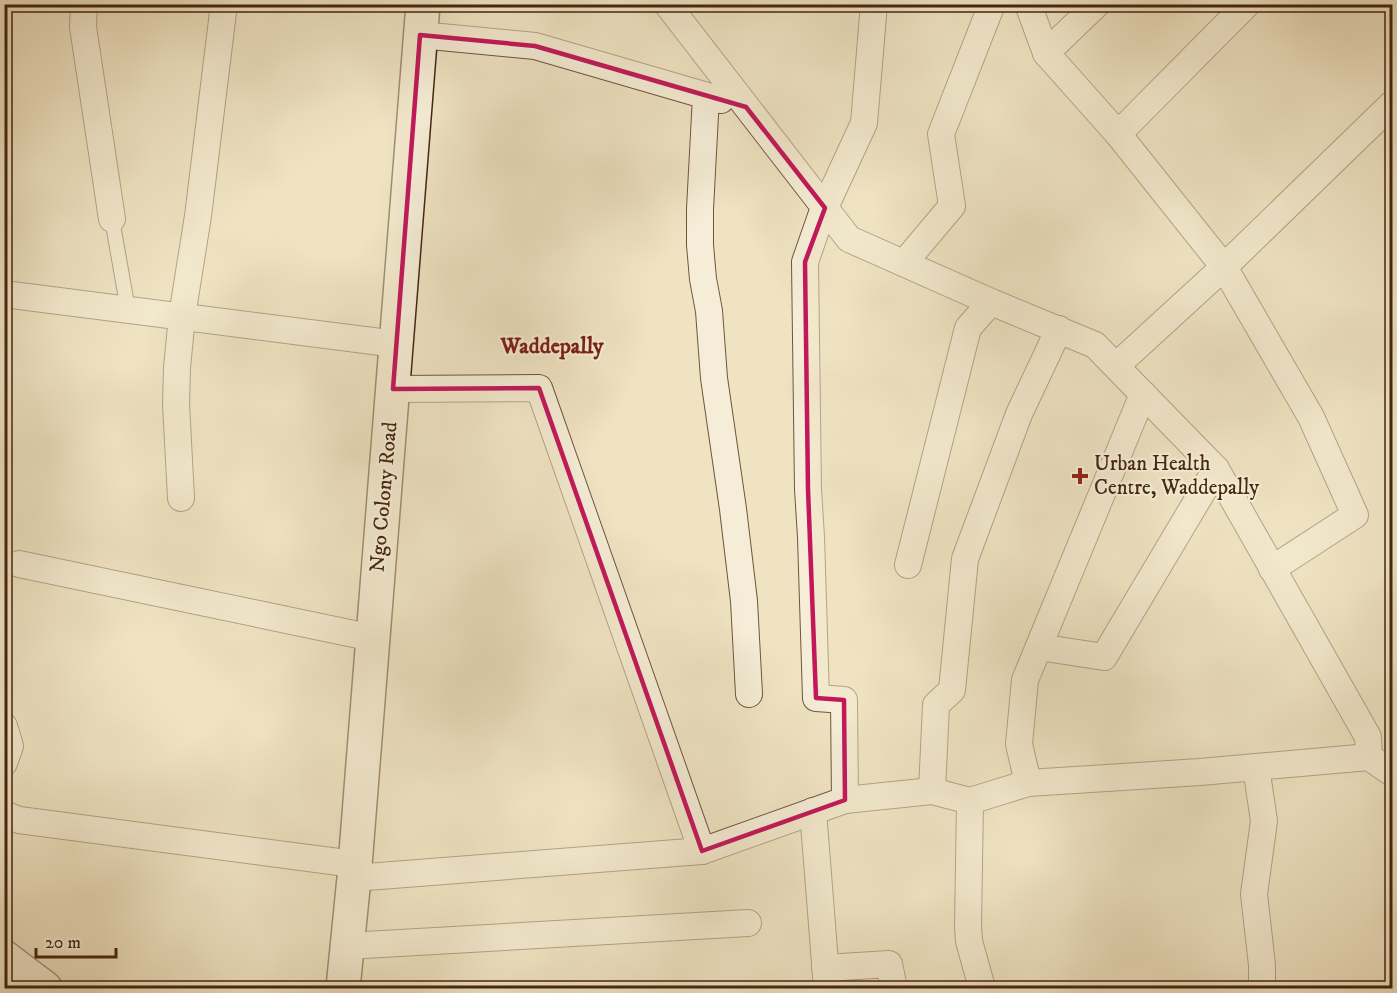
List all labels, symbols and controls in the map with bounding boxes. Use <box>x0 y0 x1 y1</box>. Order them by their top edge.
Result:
district label: Waddepally <box>499 333 604 360</box>
street label: Ngo Colony Road <box>364 420 404 573</box>
place label: Urban Health Centre, Waddepally <box>1094 451 1260 501</box>
marker: Urban Health Centre, Waddepally <box>1071 467 1089 485</box>
scale bar <box>36 921 116 959</box>
text: 20 m <box>45 932 81 954</box>

